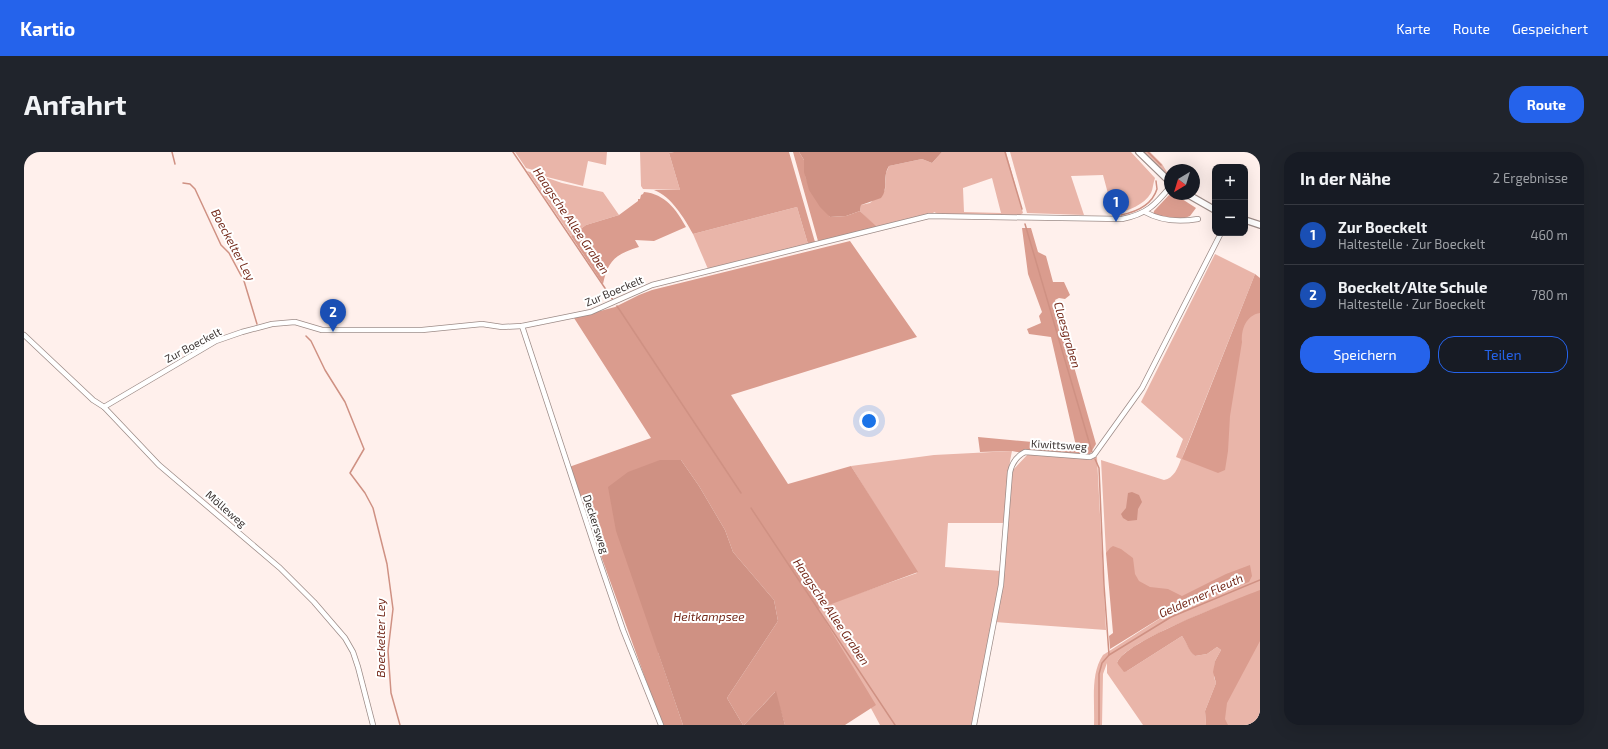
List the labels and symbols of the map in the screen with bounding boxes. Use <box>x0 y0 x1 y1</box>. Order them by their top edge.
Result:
water label: Haagsche Allee Graben <box>531 164 613 276</box>
north arrow <box>1164 164 1200 200</box>
pin: 1 <box>1103 189 1129 222</box>
water label: Boeckelter Ley <box>208 206 259 284</box>
street label: Zur Boeckelt <box>583 272 645 309</box>
pin: 2 <box>320 299 346 332</box>
water label: Claesgraben <box>1052 300 1084 370</box>
street label: Zur Boeckelt <box>162 324 223 365</box>
your location <box>859 411 879 431</box>
street label: Kiwittsweg <box>1031 437 1087 452</box>
street label: Mölleweg <box>203 488 249 530</box>
street label: Deckersweg <box>581 493 612 555</box>
water label: Haagsche Allee Graben <box>791 555 873 667</box>
water label: Gelderner Fleuth <box>1156 570 1245 620</box>
water label: Boeckelter Ley <box>373 598 388 678</box>
water label: Heitkampsee <box>673 609 745 623</box>

